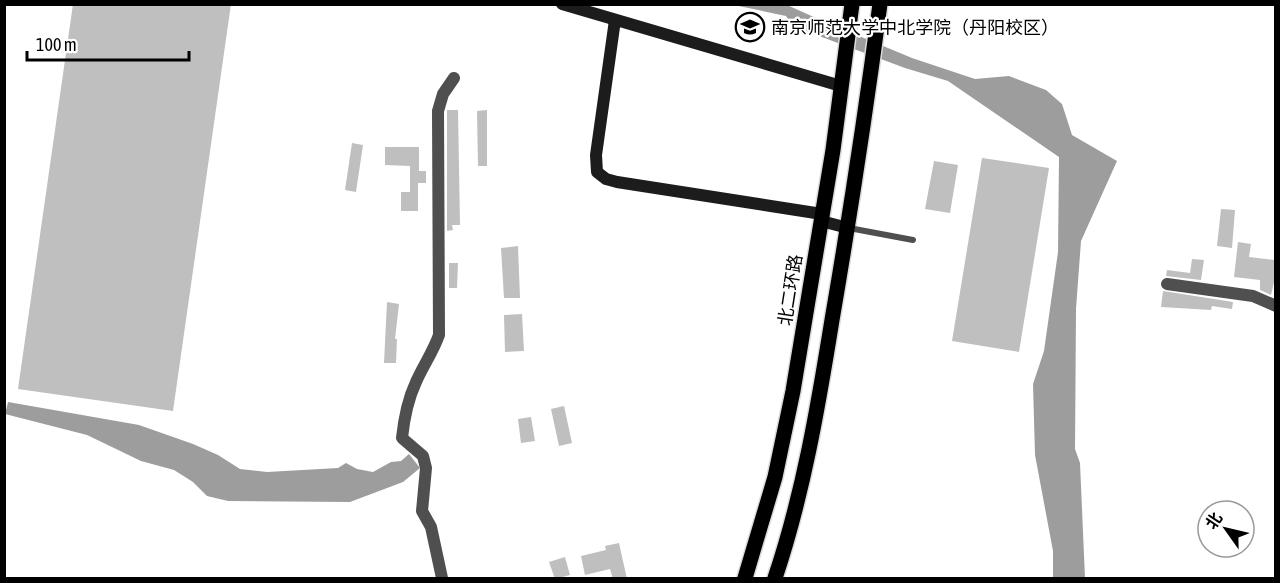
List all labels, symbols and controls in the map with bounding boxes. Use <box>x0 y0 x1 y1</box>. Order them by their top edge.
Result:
school or university icon: 南京师范大学中北学院（丹阳校区） <box>734 11 766 43</box>
place label: 南京师范大学中北学院（丹阳校区） <box>771 17 1059 38</box>
scale bar <box>27 24 189 62</box>
text: 100 m <box>36 34 77 55</box>
street label: 北二环路 <box>774 253 806 327</box>
north arrow <box>1196 499 1256 559</box>
text: 北 <box>1202 509 1226 532</box>

